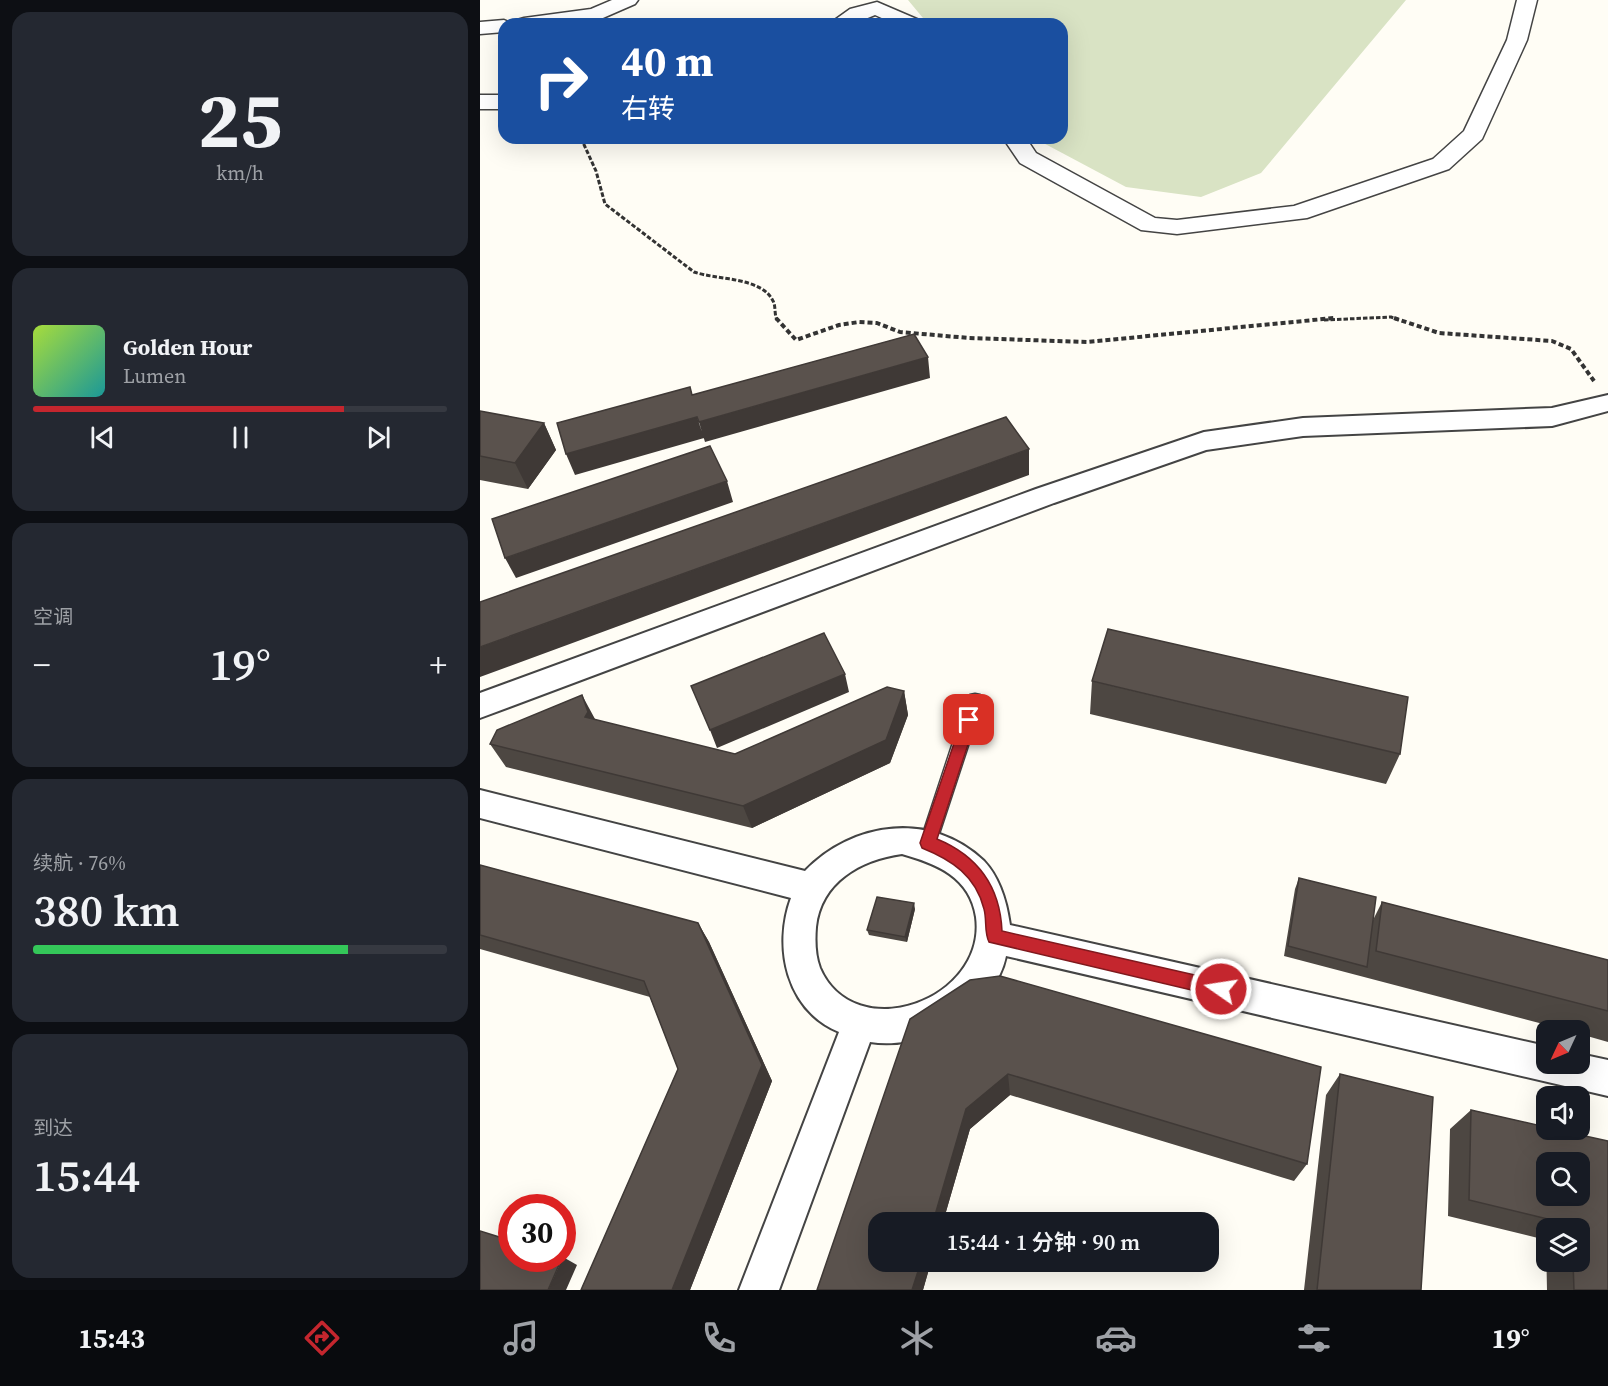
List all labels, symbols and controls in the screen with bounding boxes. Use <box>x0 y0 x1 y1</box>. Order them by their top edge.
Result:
text: 40 m <box>621 32 714 90</box>
icon: right <box>522 42 600 120</box>
text: 25 <box>198 66 282 173</box>
text: 右转 <box>621 90 675 127</box>
text: km/h <box>216 159 264 187</box>
text: Golden Hour <box>123 332 252 362</box>
text: Lumen <box>123 362 186 390</box>
icon: previous <box>86 421 119 454</box>
icon: pause <box>224 421 257 454</box>
icon: next <box>362 421 395 454</box>
text: 空调 <box>33 603 73 631</box>
text: 19° <box>209 633 271 695</box>
text: − <box>33 642 51 687</box>
text: + <box>430 642 447 687</box>
pin <box>943 694 994 745</box>
icon: arrive <box>952 703 985 736</box>
text: 续航 · 76% <box>33 849 126 877</box>
text: 380 km <box>33 879 180 941</box>
position arrow <box>1189 957 1253 1021</box>
north arrow <box>1536 1020 1590 1074</box>
map controls <box>1536 1020 1590 1272</box>
button: sound <box>1536 1086 1590 1140</box>
text: 到达 <box>33 1114 73 1142</box>
text: 15:44 <box>33 1144 140 1206</box>
button: search <box>1536 1152 1590 1206</box>
speed limit sign: 30 <box>498 1194 576 1272</box>
button: layers <box>1536 1218 1590 1272</box>
text: 15:44 · 1 分钟 · 90 m <box>947 1227 1140 1257</box>
icon: directions <box>301 1317 343 1359</box>
icon: music <box>500 1317 542 1359</box>
icon: phone <box>698 1317 740 1359</box>
icon: climate <box>896 1317 938 1359</box>
icon: car <box>1095 1317 1137 1359</box>
icon: filters <box>1293 1317 1335 1359</box>
text: 15:43 <box>78 1320 145 1357</box>
text: 19° <box>1492 1320 1530 1357</box>

